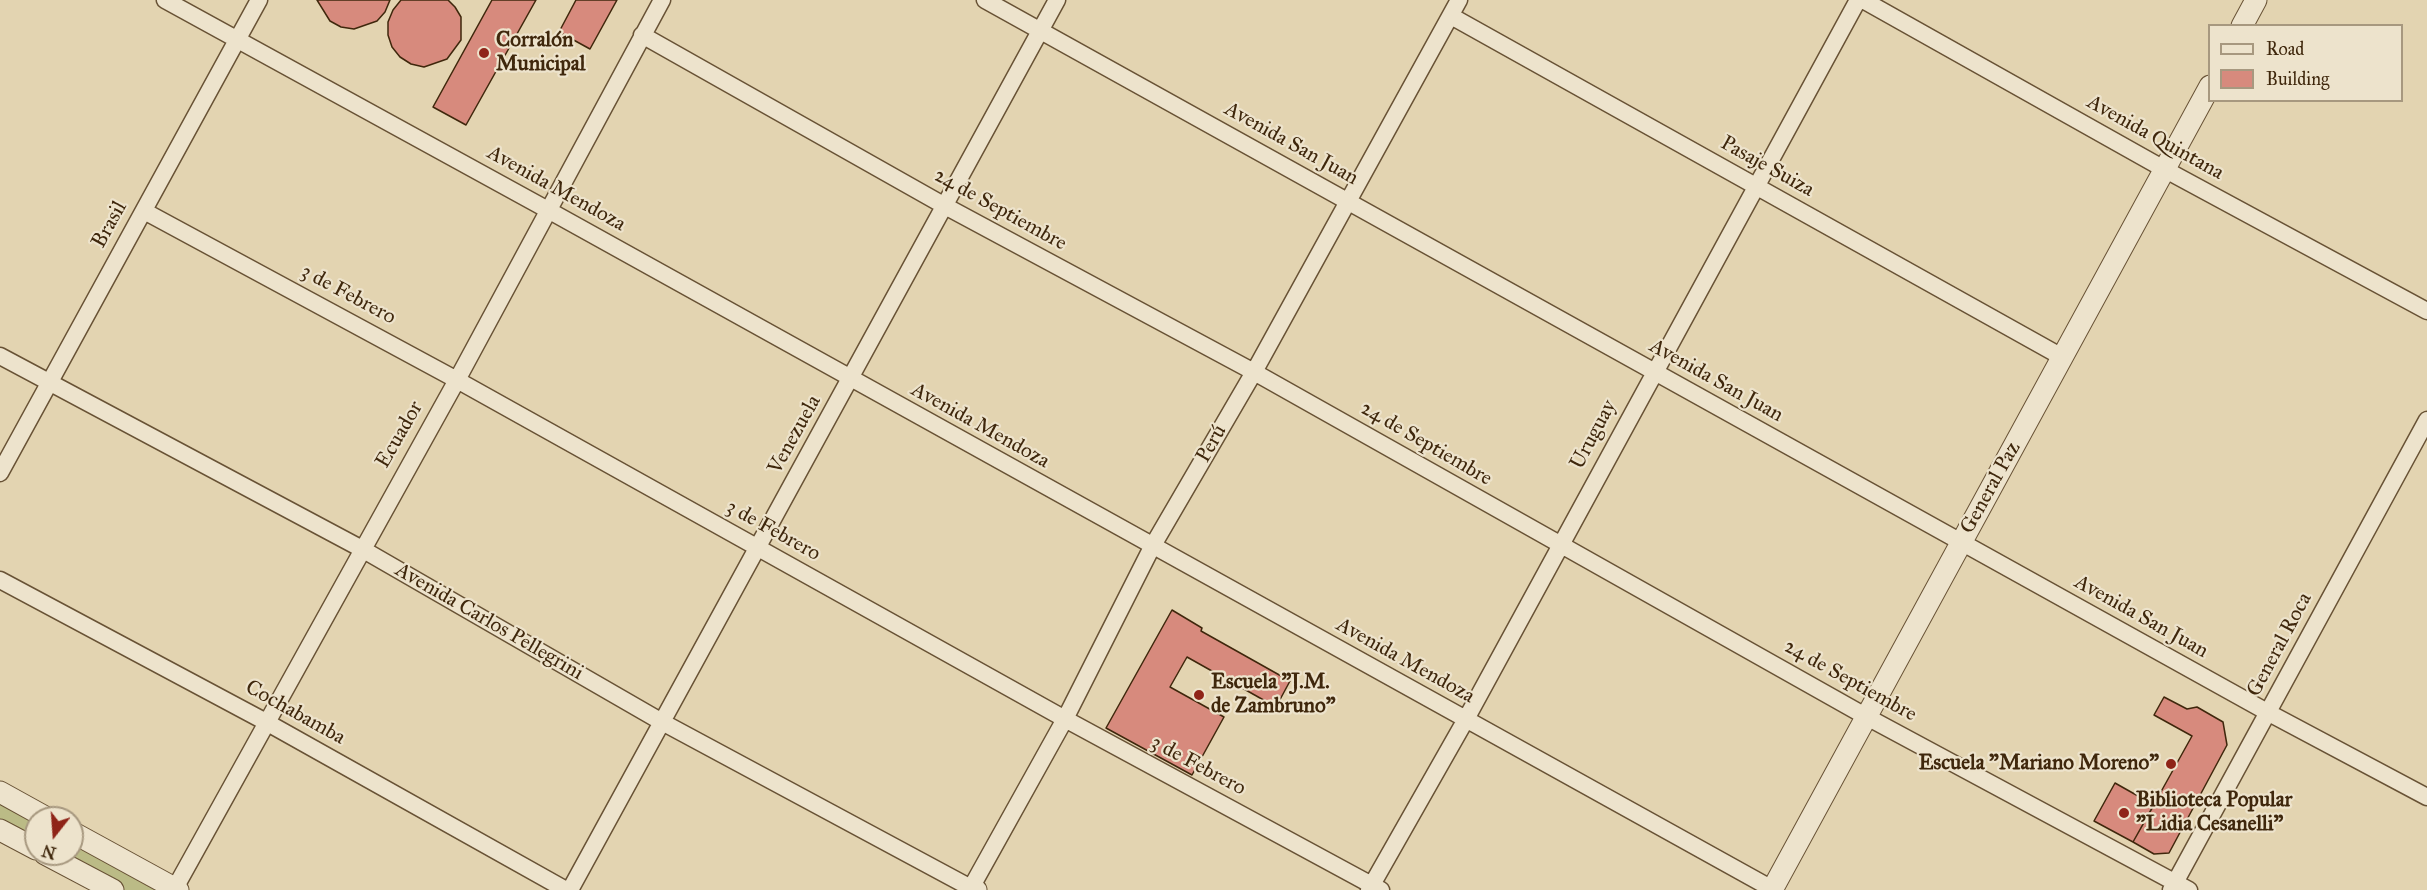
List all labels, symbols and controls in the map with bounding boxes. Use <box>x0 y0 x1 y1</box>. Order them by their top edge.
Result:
legend <box>2208 24 2403 102</box>
place label: Corralón Municipal <box>496 28 585 78</box>
text: Road <box>2266 38 2304 60</box>
marker: Corralón Municipal <box>477 46 491 60</box>
text: Building <box>2266 68 2329 90</box>
street label: Avenida Quintana <box>2082 90 2228 186</box>
street label: Avenida San Juan <box>1220 97 1362 191</box>
street label: Pasaje Suiza <box>1716 131 1818 203</box>
street label: Avenida Mendoza <box>482 141 630 237</box>
street label: 24 de Septiembre <box>929 163 1071 257</box>
street label: Brasil <box>87 197 133 253</box>
street label: 3 de Febrero <box>296 260 400 330</box>
street label: Avenida San Juan <box>1645 334 1787 428</box>
street label: Avenida Mendoza <box>906 378 1054 474</box>
street label: Venezuela <box>763 391 827 479</box>
street label: 24 de Septiembre <box>1356 396 1496 492</box>
street label: Uruguay <box>1565 396 1623 474</box>
street label: Ecuador <box>371 397 429 473</box>
street label: Perú <box>1191 421 1233 467</box>
street label: General Paz <box>1955 438 2027 538</box>
street label: 3 de Febrero <box>721 495 825 567</box>
street label: Avenida Carlos Pellegrini <box>390 558 588 686</box>
street label: Avenida San Juan <box>2070 570 2212 664</box>
street label: General Roca <box>2242 589 2318 701</box>
street label: Avenida Mendoza <box>1331 613 1479 709</box>
street label: 24 de Septiembre <box>1779 634 1921 728</box>
place label: Escuela "J.M. de Zambruno" <box>1211 670 1336 720</box>
street label: Cochabamba <box>241 675 349 751</box>
marker: Escuela "J.M. de Zambruno" <box>1192 688 1206 702</box>
street label: 3 de Febrero <box>1146 731 1250 801</box>
place label: Escuela "Mariano Moreno" <box>1919 751 2159 777</box>
marker: Escuela "Mariano Moreno" <box>2164 757 2178 771</box>
place label: Biblioteca Popular "Lidia Cesanelli" <box>2136 788 2292 838</box>
north arrow <box>24 806 84 866</box>
marker: Biblioteca Popular "Lidia Cesanelli" <box>2117 806 2131 820</box>
text: N <box>40 841 58 863</box>

